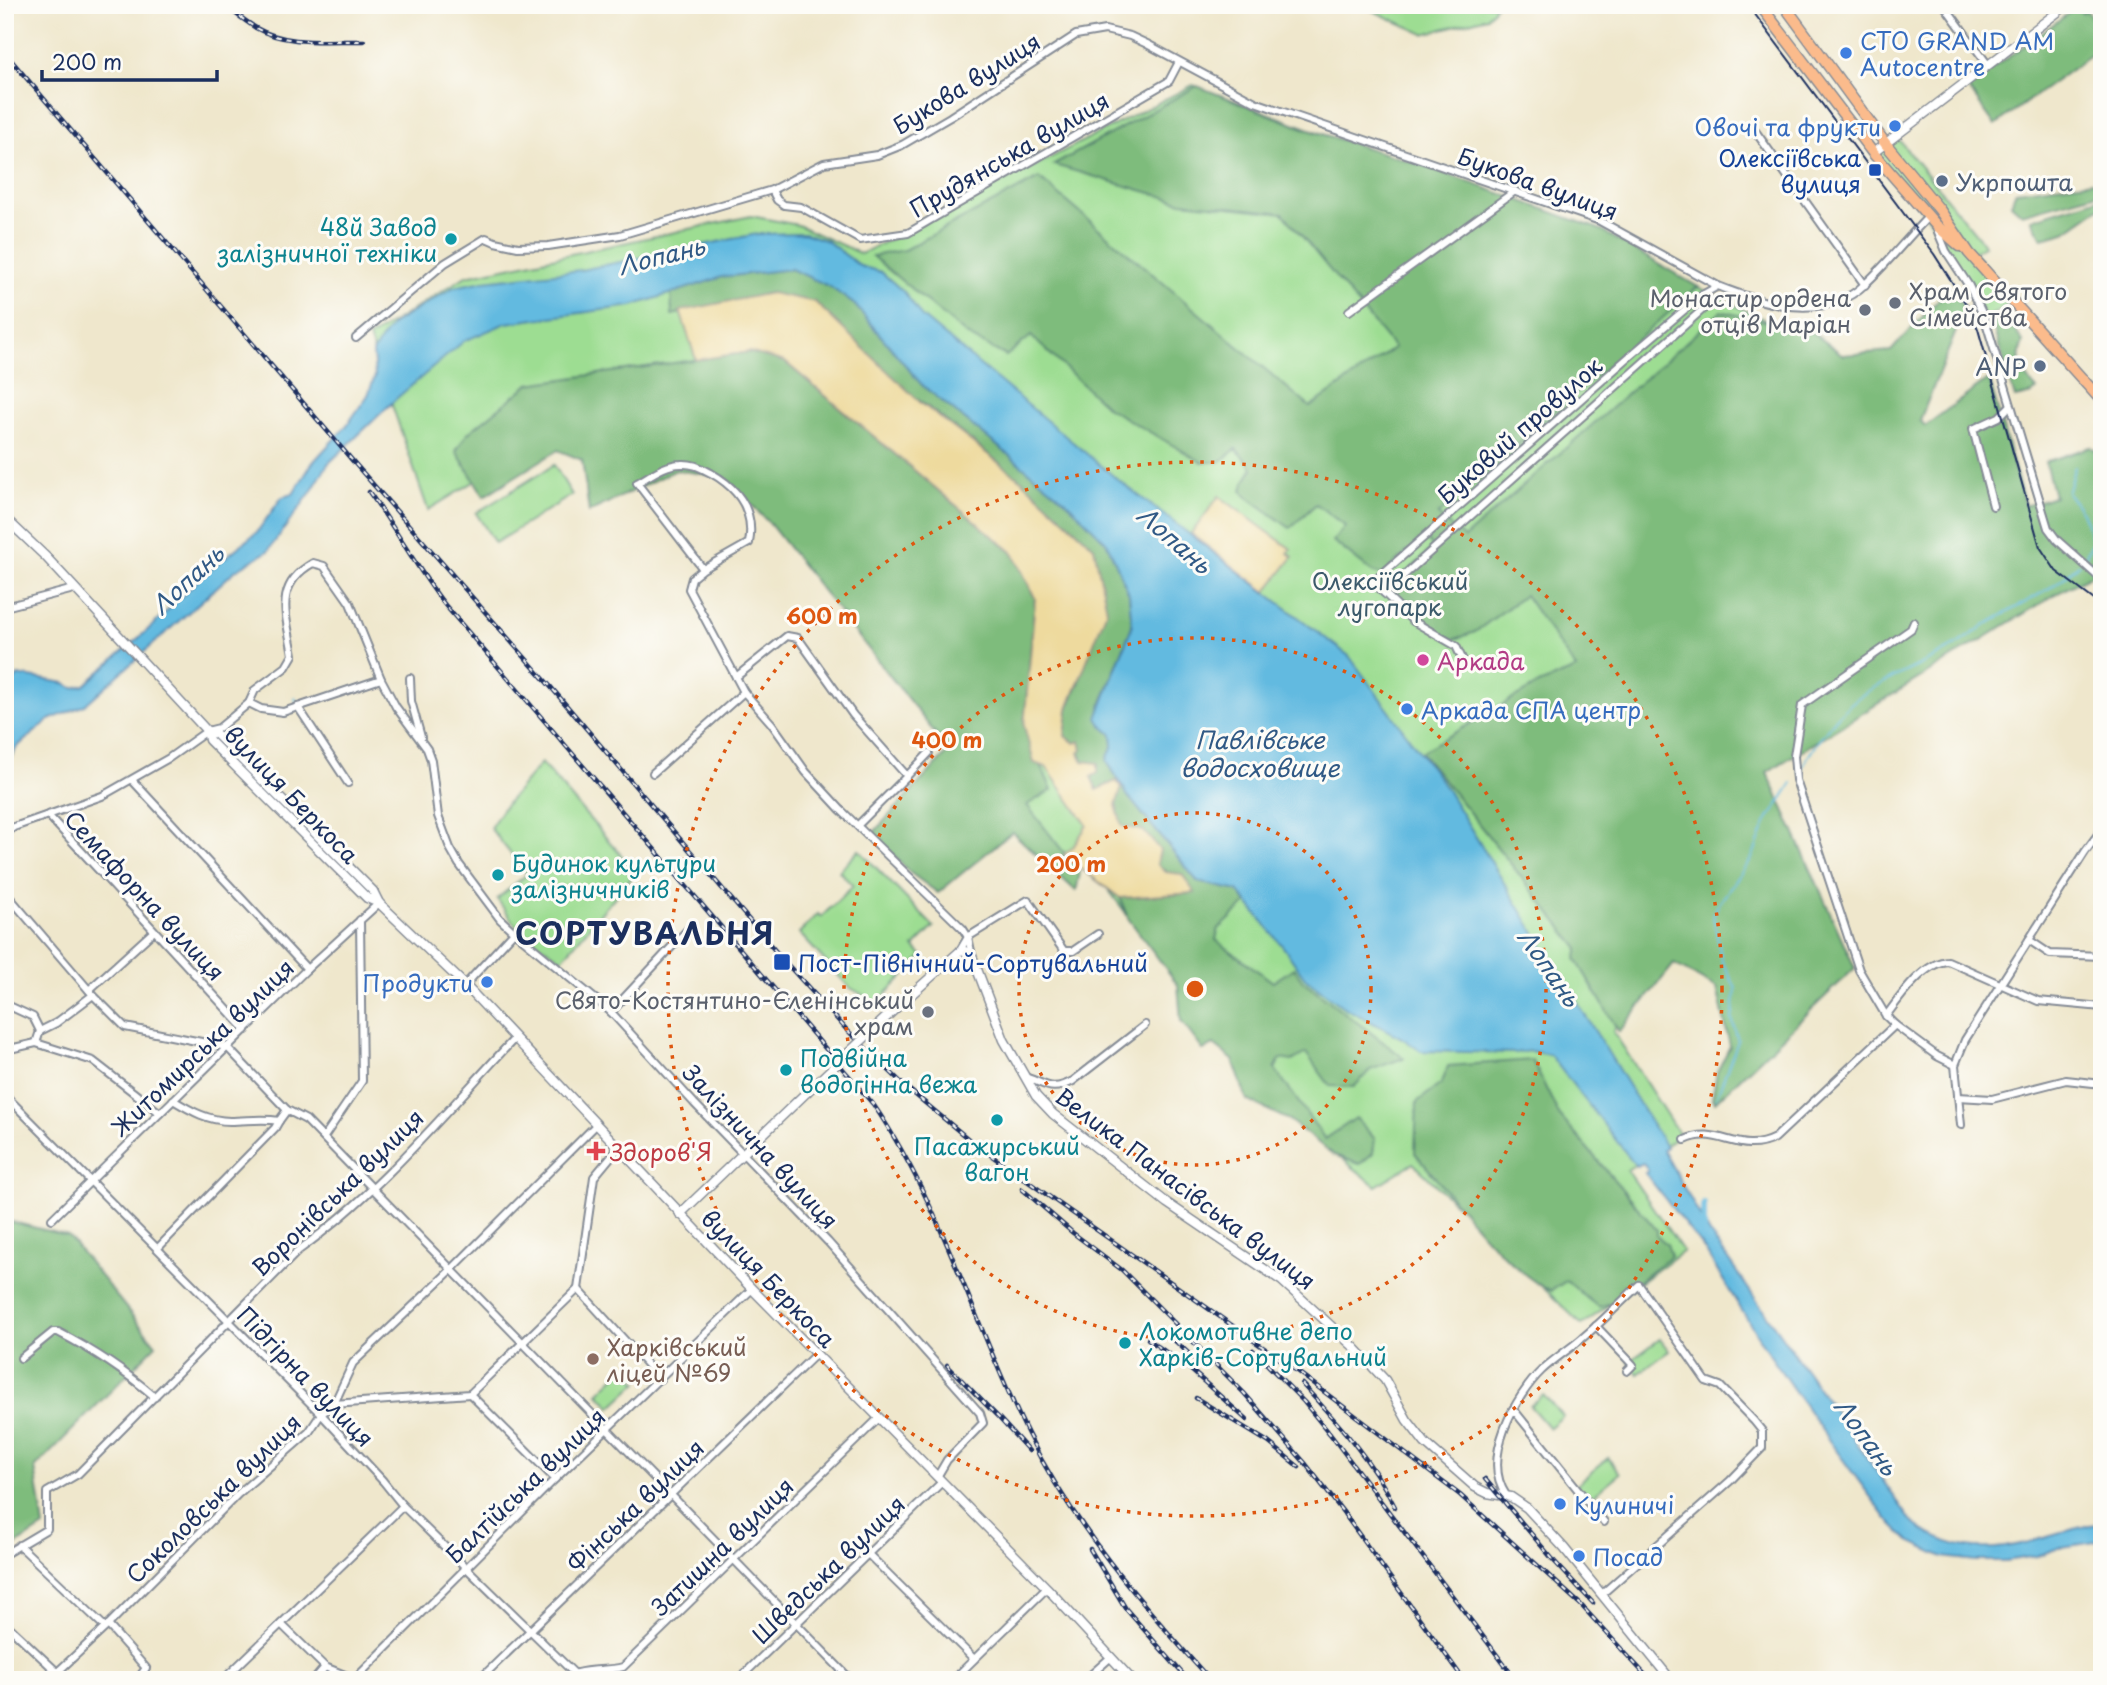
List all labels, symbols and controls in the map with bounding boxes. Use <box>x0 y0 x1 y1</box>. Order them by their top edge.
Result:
street label: Букова вулиця <box>885 23 1047 143</box>
place label: СТО GRAND AM Autocentre <box>1860 23 2054 84</box>
scale bar <box>42 38 217 82</box>
text: 200 m <box>52 45 122 77</box>
marker: СТО GRAND AM Autocentre <box>1838 45 1854 61</box>
street label: Прудянська вулиця <box>903 82 1115 226</box>
place label: Овочі та фрукти <box>1694 109 1881 144</box>
marker: Овочі та фрукти <box>1887 118 1903 134</box>
street label: Букова вулиця <box>1453 138 1623 228</box>
place label: Олексіївська вулиця <box>1718 140 1862 201</box>
marker: Олексіївська вулиця <box>1867 162 1883 178</box>
place label: Укрпошта <box>1956 164 2073 199</box>
marker: Укрпошта <box>1934 173 1950 189</box>
place label: 48й Завод залізничної техніки <box>217 209 437 270</box>
water label: Лопань <box>614 226 710 283</box>
marker: 48й Завод залізничної техніки <box>443 231 459 247</box>
place label: Храм Святого Сімейства <box>1909 273 2067 334</box>
place label: Монастир ордена отців Маріан <box>1649 280 1852 341</box>
marker: Храм Святого Сімейства <box>1887 295 1903 311</box>
marker: Монастир ордена отців Маріан <box>1857 302 1873 318</box>
street label: Буковий провулок <box>1429 348 1610 512</box>
place label: ANP <box>1976 349 2026 384</box>
marker: ANP <box>2032 358 2048 374</box>
water label: Лопань <box>1130 496 1221 583</box>
water label: Лопань <box>142 535 233 622</box>
park label: Олексіївський лугопарк <box>1312 563 1468 624</box>
text: 600 m <box>786 599 858 631</box>
place label: Аркада <box>1437 643 1525 678</box>
marker: Аркада <box>1415 652 1431 668</box>
place label: Аркада СПА центр <box>1421 692 1641 727</box>
marker: Аркада СПА центр <box>1399 701 1415 717</box>
street label: вулиця Беркоса <box>217 717 368 872</box>
water label: Павлівське водосховище <box>1180 721 1340 785</box>
text: 400 m <box>912 723 982 755</box>
street label: Семафорна вулиця <box>57 802 233 988</box>
place label: Будинок культури залізничників <box>511 845 716 906</box>
text: 200 m <box>1036 847 1106 879</box>
marker: Будинок культури залізничників <box>490 867 506 883</box>
district label: СОРТУВАЛЬНЯ <box>515 910 775 955</box>
water label: Лопань <box>1510 921 1591 1015</box>
place label: Пост-Північний-Сортувальний <box>798 945 1148 980</box>
street label: Житомирська вулиця <box>103 950 301 1144</box>
marker: Пост-Північний-Сортувальний <box>772 952 792 972</box>
place label: Продукти <box>363 965 473 1000</box>
marker: Продукти <box>479 974 495 990</box>
centre of rings <box>1183 977 1207 1001</box>
place label: Свято-Костянтино-Єленінський храм <box>555 982 914 1043</box>
marker: Свято-Костянтино-Єленінський храм <box>920 1004 936 1020</box>
place label: Подвійна водогінна вежа <box>800 1040 977 1101</box>
street label: Залізнична вулиця <box>674 1055 847 1236</box>
marker: Подвійна водогінна вежа <box>778 1062 794 1078</box>
street label: Велика Панасівська вулиця <box>1049 1078 1323 1298</box>
street label: Воронівська вулиця <box>243 1100 431 1284</box>
marker: Пасажирський вагон <box>989 1112 1005 1128</box>
place label: Пасажирський вагон <box>914 1128 1080 1189</box>
place label: Здоров'Я <box>609 1134 712 1169</box>
marker: Здоров'Я <box>588 1143 604 1159</box>
street label: вулиця Беркоса <box>694 1201 845 1356</box>
street label: Підгірна вулиця <box>229 1298 383 1454</box>
place label: Локомотивне депо Харків-Сортувальний <box>1139 1313 1387 1374</box>
place label: Харківський ліцей №69 <box>606 1329 747 1390</box>
marker: Локомотивне депо Харків-Сортувальний <box>1117 1335 1133 1351</box>
marker: Харківський ліцей №69 <box>585 1351 601 1367</box>
water label: Лопань <box>1827 1390 1909 1484</box>
street label: Балтійська вулиця <box>437 1399 613 1571</box>
street label: Соколовська вулиця <box>118 1405 308 1591</box>
street label: Фінська вулиця <box>559 1430 711 1580</box>
street label: Затишна вулиця <box>643 1469 801 1623</box>
street label: Шведська вулиця <box>744 1487 912 1651</box>
place label: Кулиничі <box>1574 1487 1674 1522</box>
marker: Кулиничі <box>1552 1496 1568 1512</box>
place label: Посад <box>1593 1539 1663 1574</box>
marker: Посад <box>1571 1548 1587 1564</box>

